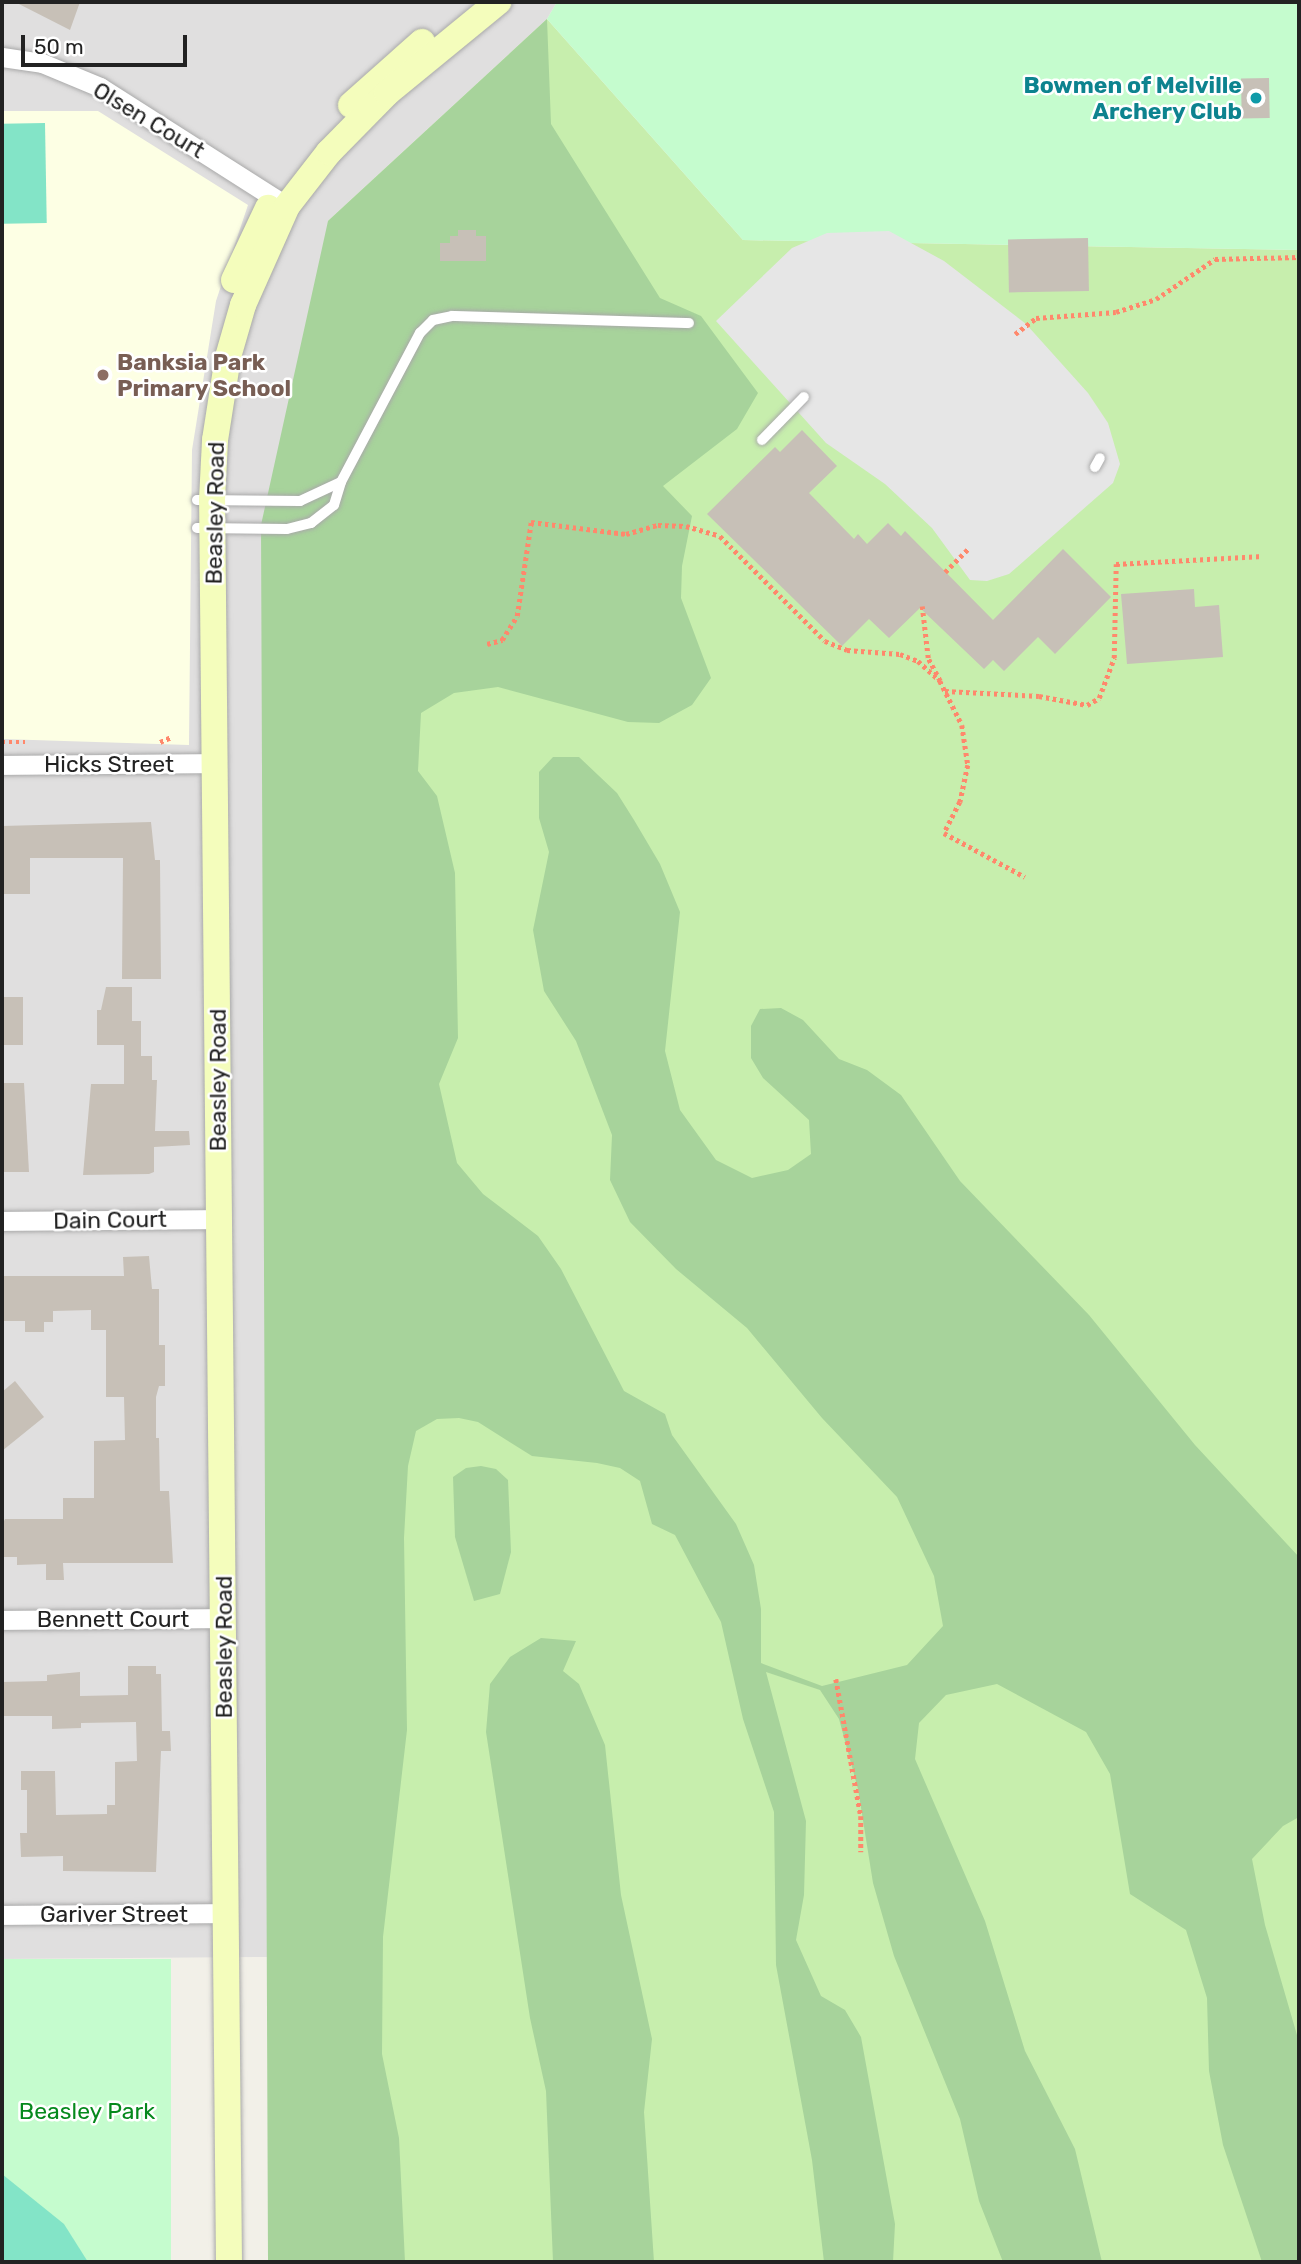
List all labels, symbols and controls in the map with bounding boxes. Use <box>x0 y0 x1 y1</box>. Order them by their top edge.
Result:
scale bar <box>24 21 191 65</box>
text: 50 m <box>34 34 84 59</box>
place label: Bowmen of Melville Archery Club <box>1023 71 1242 125</box>
street label: Olsen Court <box>88 76 210 164</box>
marker: Bowmen of Melville Archery Club <box>1248 90 1264 106</box>
place label: Banksia Park Primary School <box>117 348 292 402</box>
marker: Banksia Park Primary School <box>95 367 111 383</box>
street label: Beasley Road <box>200 441 230 585</box>
street label: Hicks Street <box>44 750 174 778</box>
street label: Beasley Road <box>204 1008 232 1152</box>
street label: Dain Court <box>53 1205 167 1235</box>
street label: Beasley Road <box>210 1575 238 1719</box>
street label: Bennett Court <box>37 1605 189 1633</box>
street label: Gariver Street <box>40 1900 188 1928</box>
park label: Beasley Park <box>19 2097 155 2125</box>

